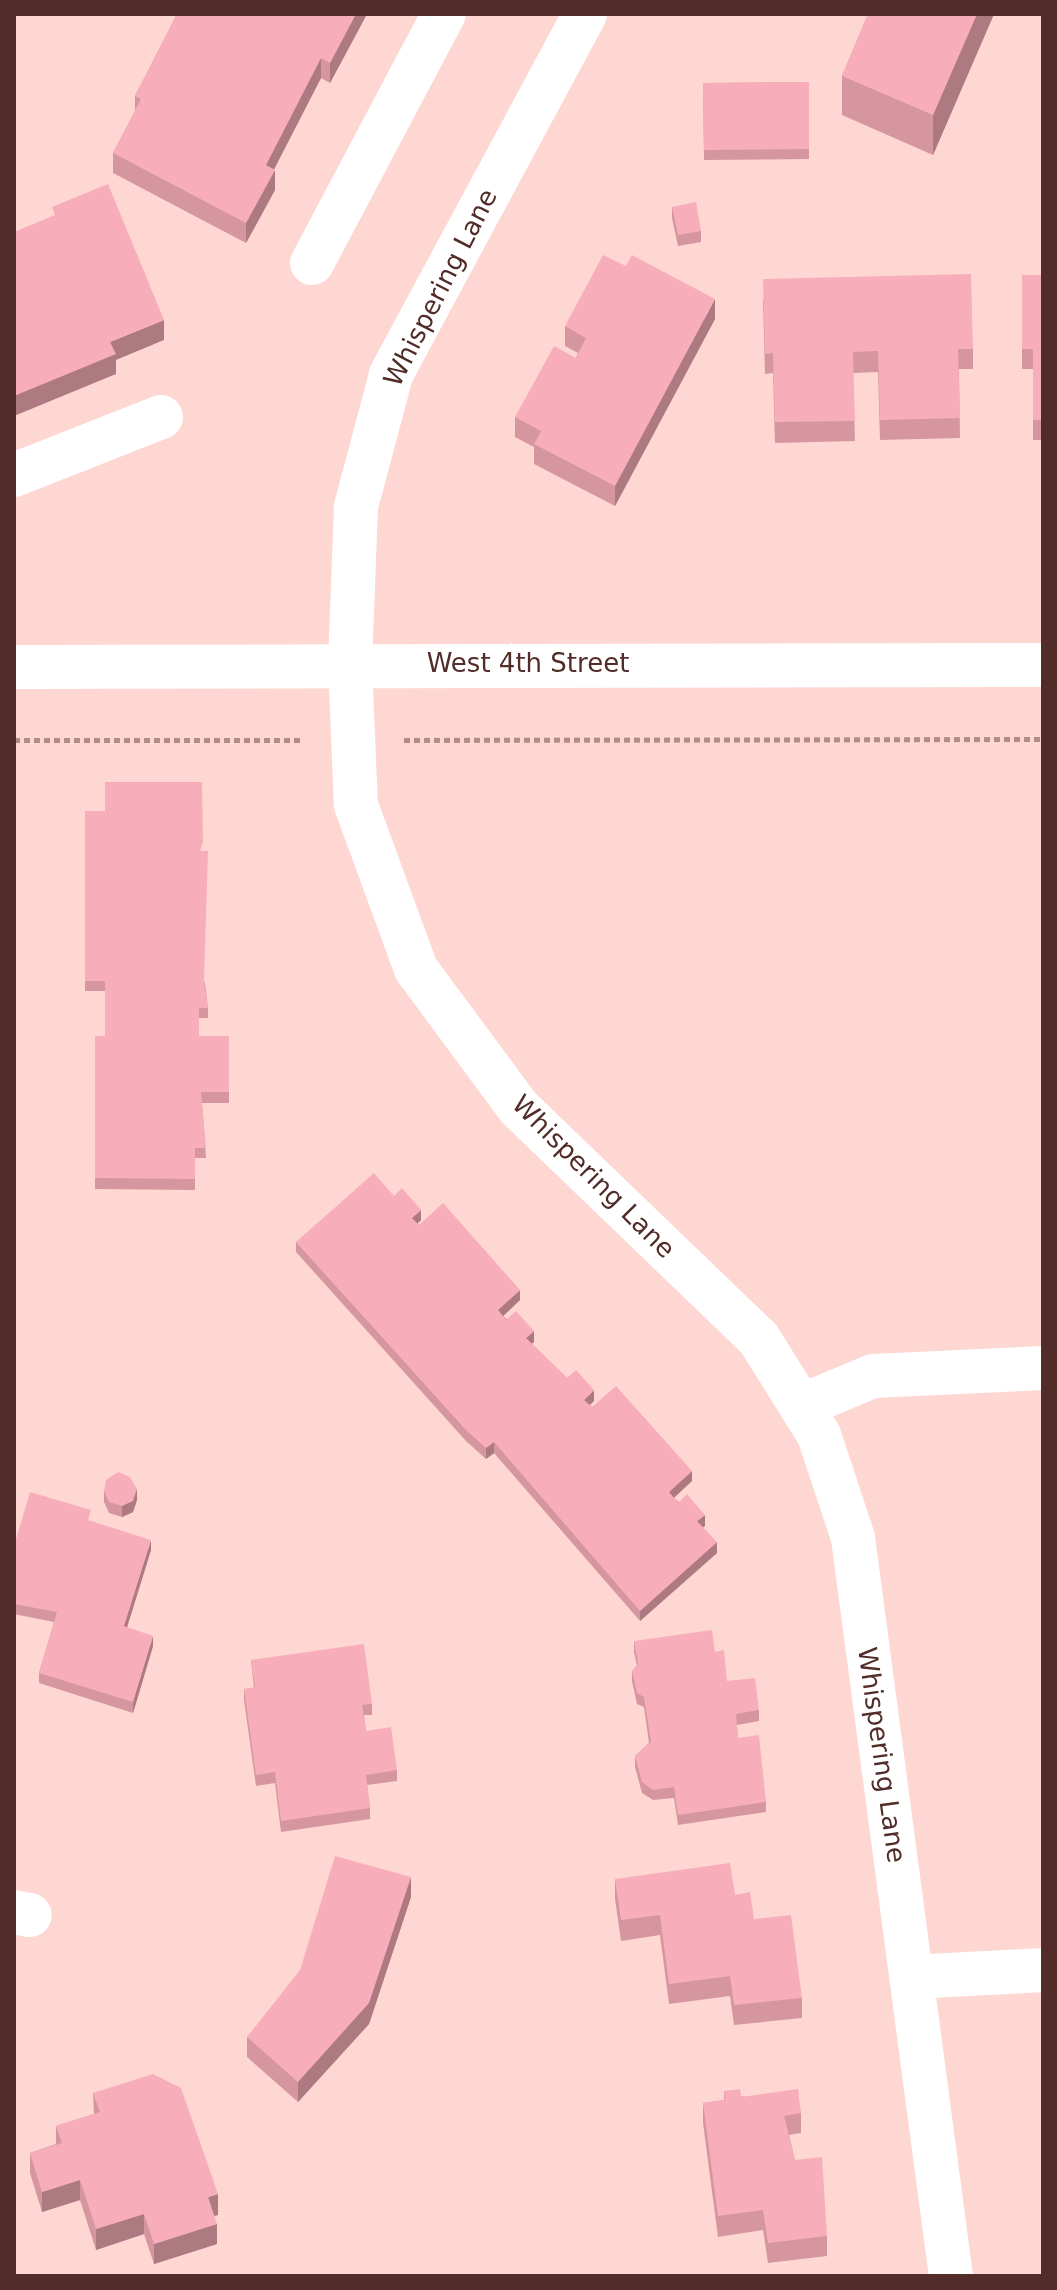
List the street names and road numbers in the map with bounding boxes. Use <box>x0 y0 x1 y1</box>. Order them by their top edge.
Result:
street label: Whispering Lane <box>378 184 504 392</box>
street label: West 4th Street <box>427 648 629 680</box>
street label: Whispering Lane <box>505 1089 681 1265</box>
street label: Whispering Lane <box>850 1645 912 1865</box>

